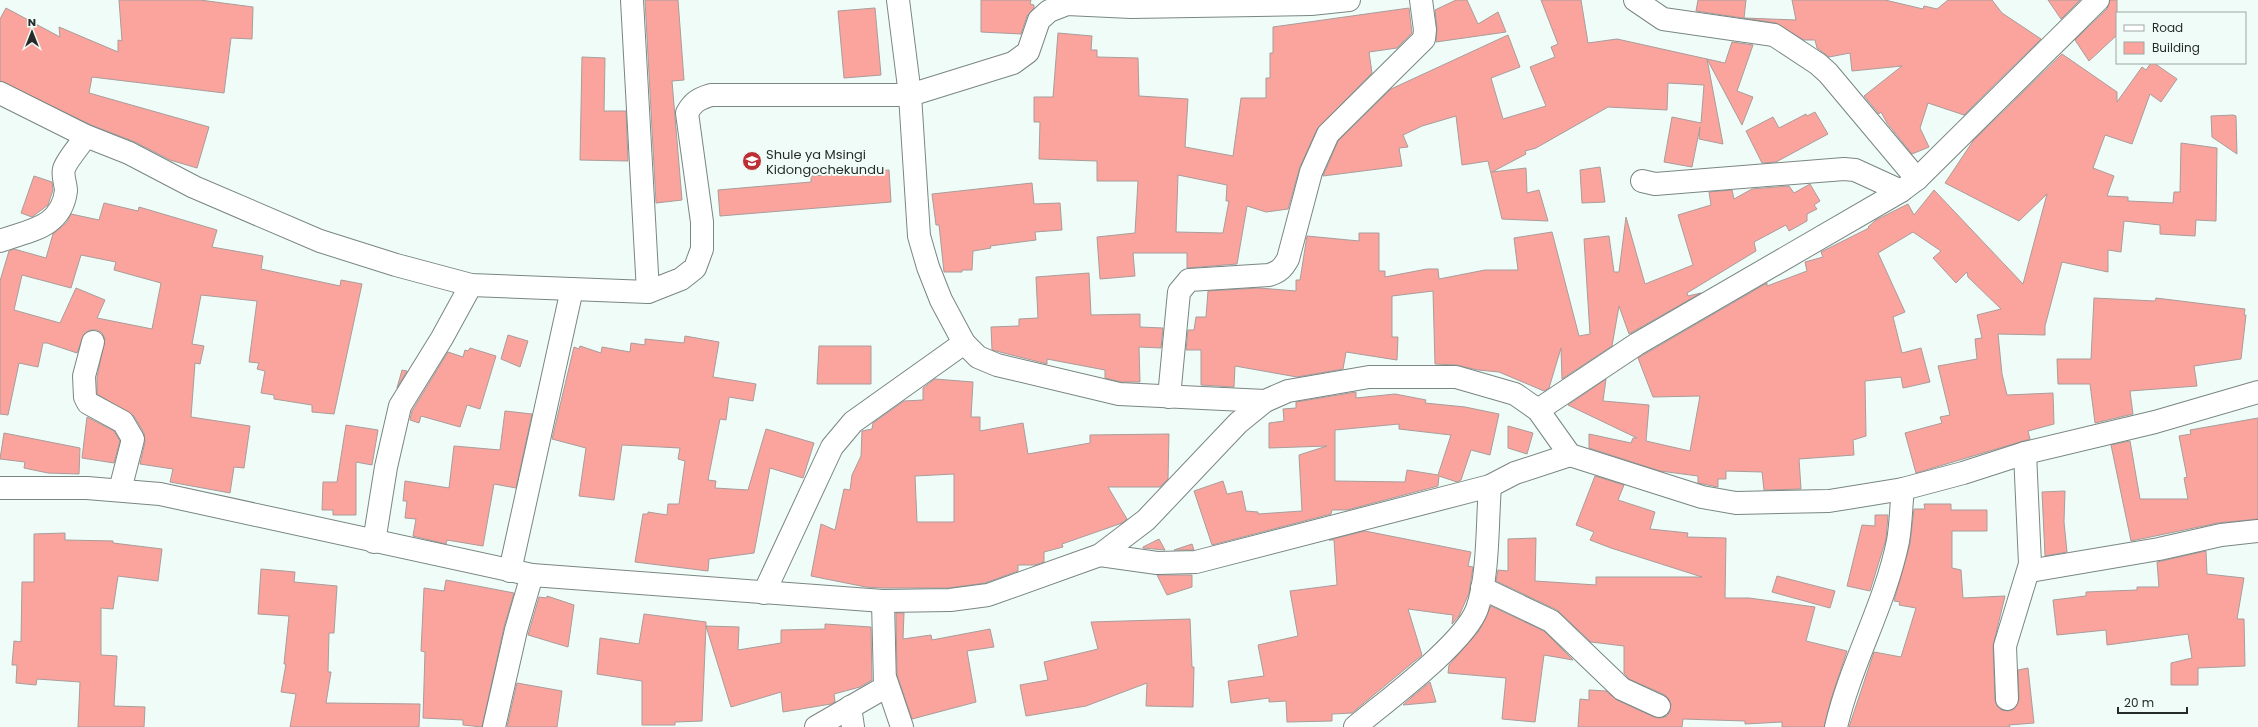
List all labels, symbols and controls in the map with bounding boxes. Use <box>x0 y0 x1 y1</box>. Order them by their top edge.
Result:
north arrow <box>12 12 52 52</box>
legend <box>2116 12 2246 64</box>
text: N <box>28 14 36 30</box>
text: Road <box>2152 19 2183 36</box>
text: Building <box>2152 39 2200 56</box>
place label: Shule ya Msingi Kidongochekundu <box>766 145 884 179</box>
school or university icon: Shule ya Msingi Kidongochekundu <box>741 150 763 172</box>
scale bar <box>2118 689 2187 715</box>
text: 20 m <box>2124 694 2154 711</box>

